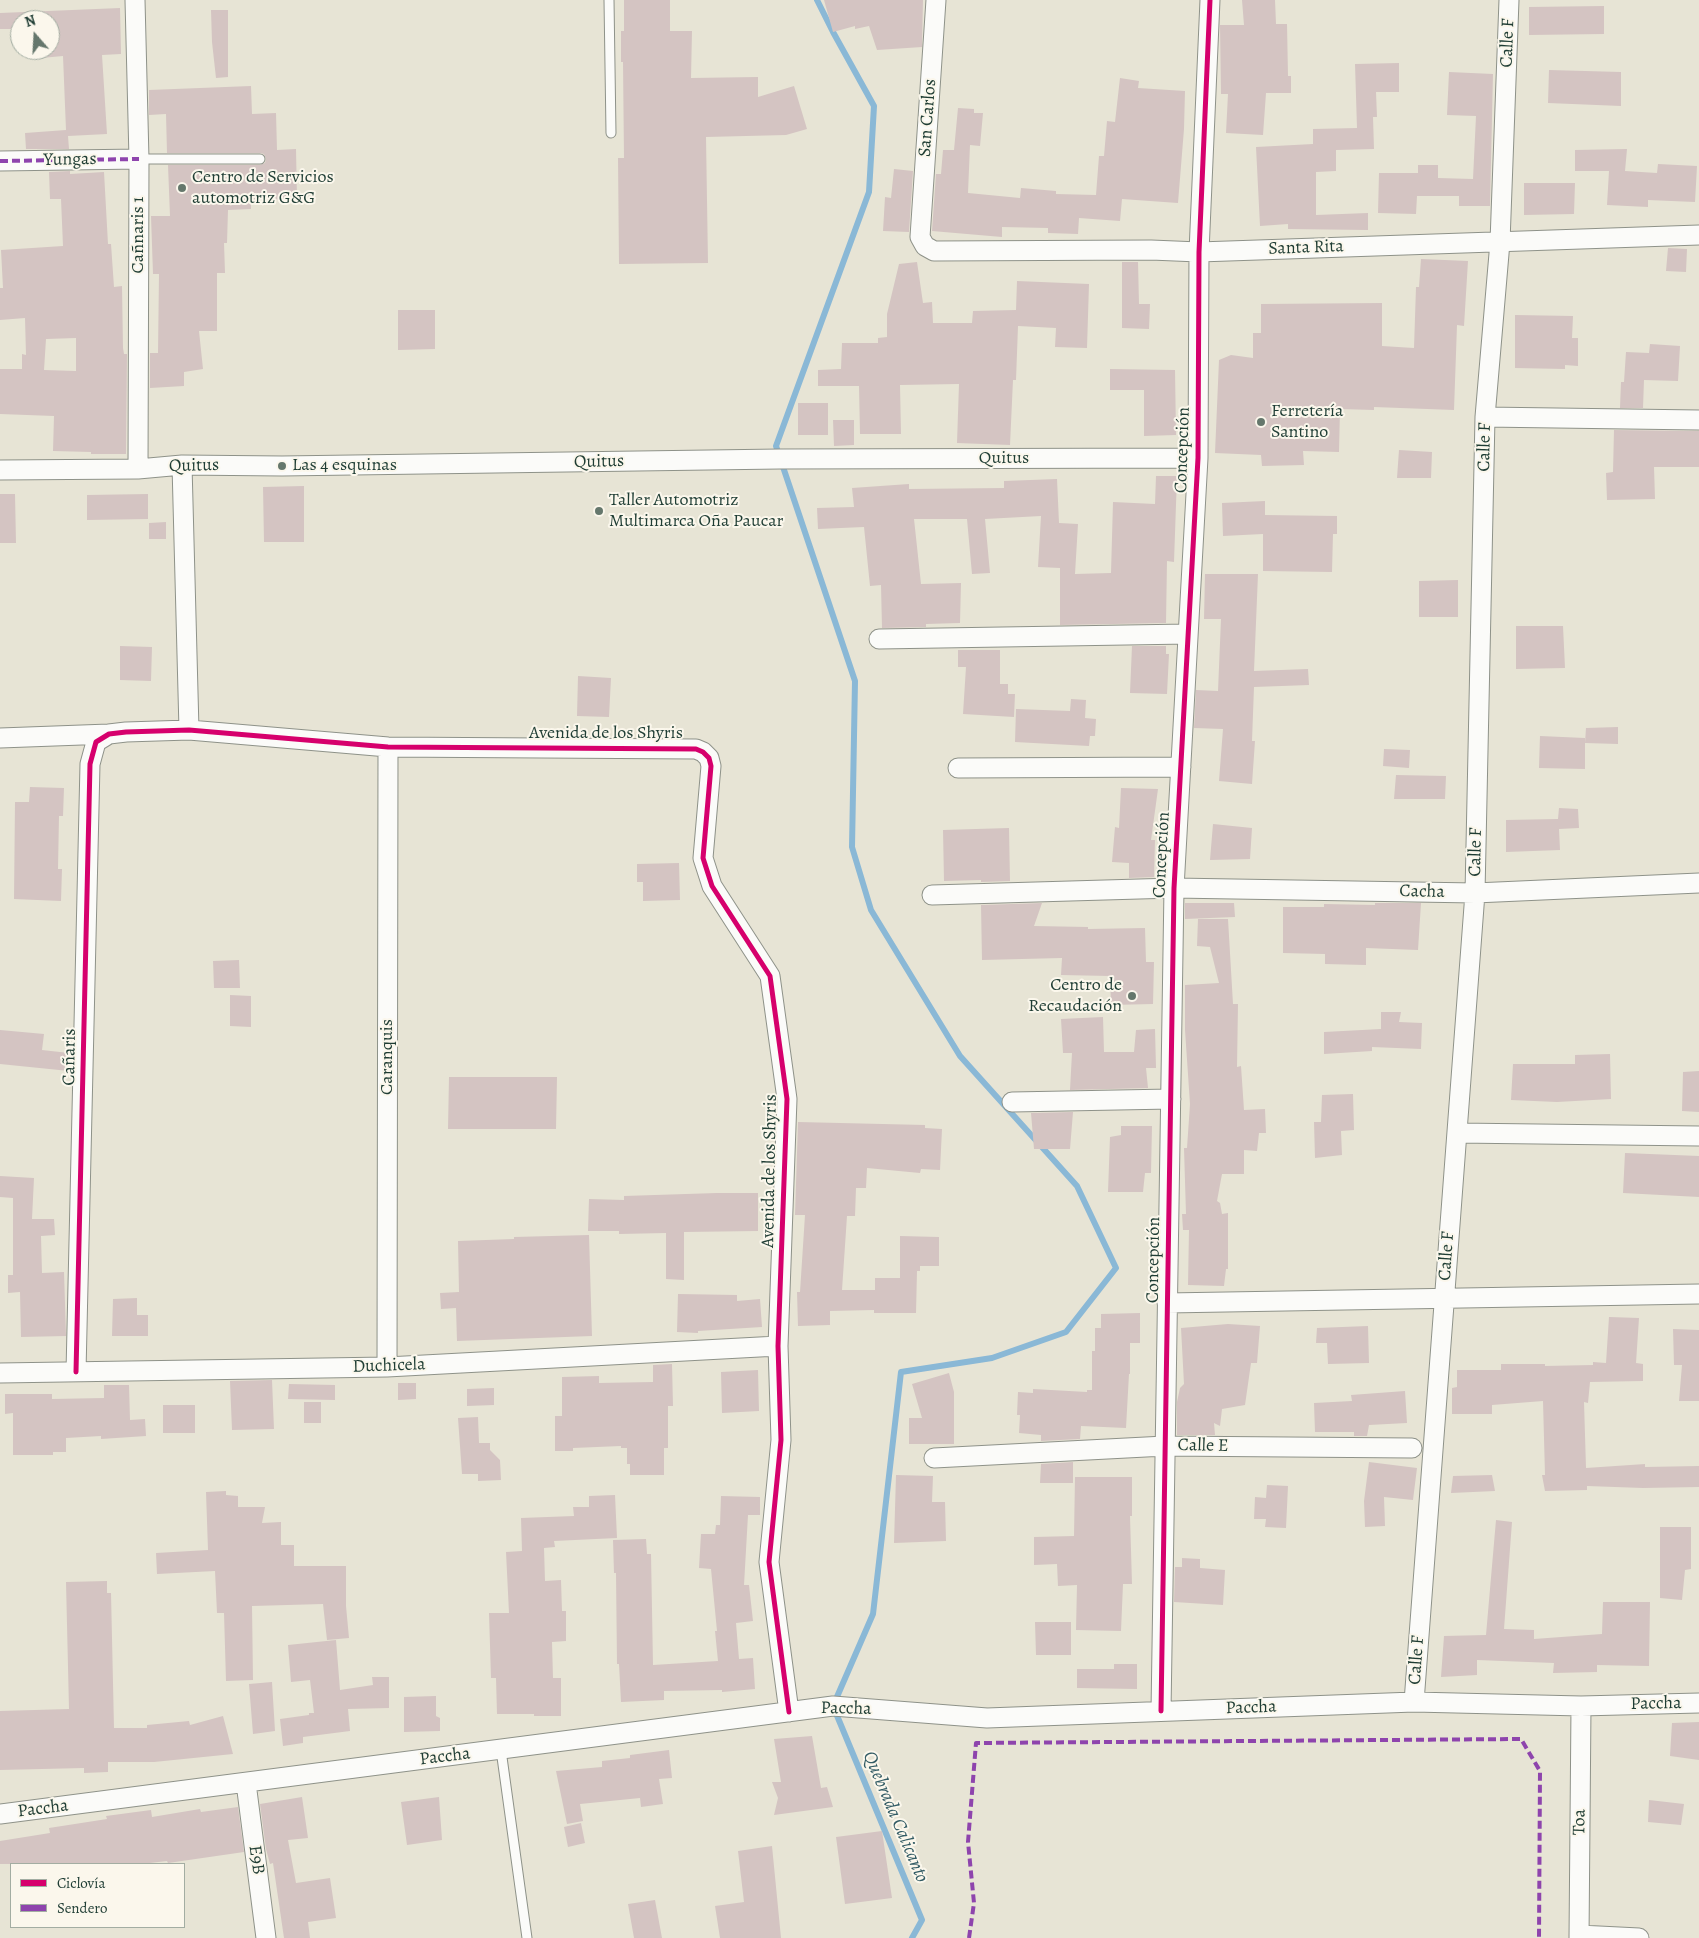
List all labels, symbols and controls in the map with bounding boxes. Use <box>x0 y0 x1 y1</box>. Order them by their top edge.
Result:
north arrow <box>10 10 60 60</box>
text: N <box>22 11 38 32</box>
street label: Calle F <box>1496 18 1520 68</box>
street label: San Carlos <box>915 78 941 158</box>
street label: Yungas <box>43 149 97 171</box>
place label: Centro de Servicios automotriz G&G <box>192 167 334 210</box>
marker: Centro de Servicios automotriz G&G <box>176 182 188 194</box>
street label: Cañnaris 1 <box>128 197 150 273</box>
street label: Santa Rita <box>1268 236 1344 260</box>
place label: Ferretería Santino <box>1271 401 1344 444</box>
street label: Concepción <box>1171 407 1195 493</box>
marker: Ferretería Santino <box>1255 416 1267 428</box>
street label: Calle F <box>1474 422 1496 472</box>
street label: Quitus <box>979 448 1029 470</box>
street label: Quitus <box>574 451 624 473</box>
street label: Quitus <box>169 455 219 477</box>
place label: Las 4 esquinas <box>292 455 397 477</box>
marker: Las 4 esquinas <box>276 460 288 472</box>
place label: Taller Automotriz Multimarca Oña Paucar <box>609 490 783 532</box>
marker: Taller Automotriz Multimarca Oña Paucar <box>593 505 605 517</box>
street label: Avenida de los Shyris <box>529 723 683 745</box>
street label: Concepción <box>1149 811 1175 899</box>
street label: Calle F <box>1465 827 1487 877</box>
street label: Cacha <box>1399 881 1445 903</box>
place label: Centro de Recaudación <box>1028 975 1122 1018</box>
marker: Centro de Recaudación <box>1126 990 1138 1002</box>
street label: Caranquis <box>377 1019 399 1095</box>
street label: Cañaris <box>59 1028 81 1086</box>
street label: Avenida de los Shyris <box>758 1094 782 1248</box>
street label: Concepción <box>1142 1217 1166 1303</box>
street label: Calle F <box>1435 1231 1459 1281</box>
street label: Duchicela <box>352 1354 426 1378</box>
street label: Calle E <box>1177 1435 1229 1457</box>
street label: Calle F <box>1405 1635 1429 1685</box>
street label: Paccha <box>1630 1693 1682 1715</box>
street label: Paccha <box>1225 1696 1277 1720</box>
street label: Paccha <box>820 1698 872 1720</box>
street label: Paccha <box>418 1743 472 1771</box>
water label: Quebrada Calicanto <box>857 1748 933 1886</box>
street label: Paccha <box>16 1795 70 1823</box>
street label: Toa <box>1569 1809 1591 1835</box>
street label: E9B <box>243 1844 269 1876</box>
legend <box>10 1863 185 1928</box>
text: Ciclovía <box>57 1873 105 1893</box>
text: Sendero <box>57 1898 107 1918</box>

